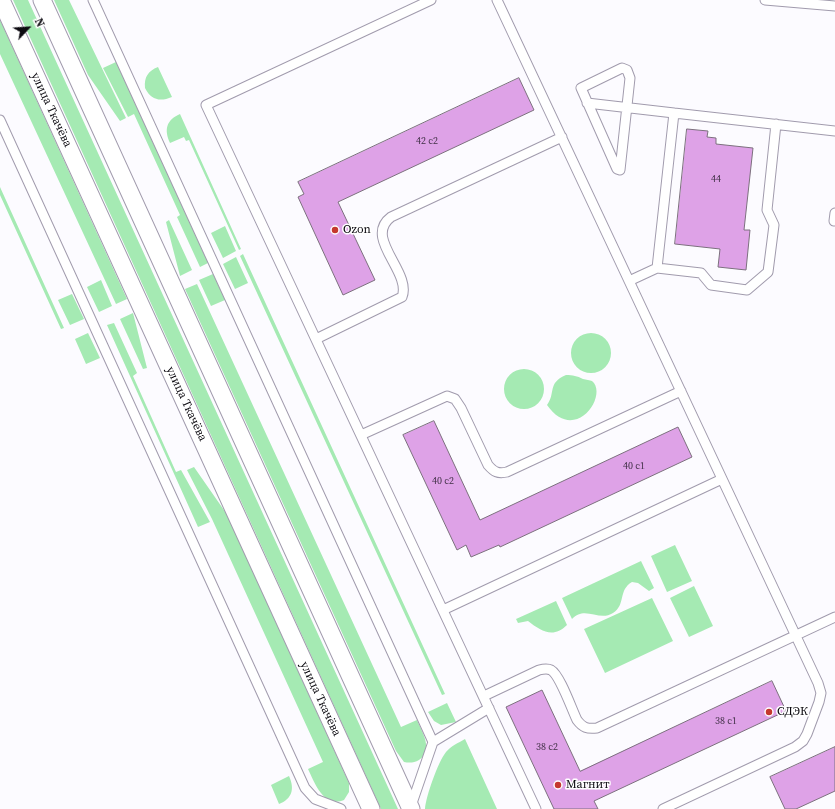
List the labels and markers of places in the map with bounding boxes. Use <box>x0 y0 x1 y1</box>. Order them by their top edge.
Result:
place label: Ozon <box>343 223 371 237</box>
marker: Ozon <box>330 225 340 235</box>
place label: СДЭК <box>777 705 808 719</box>
marker: СДЭК <box>764 707 774 717</box>
place label: Магнит <box>566 778 610 792</box>
marker: Магнит <box>553 780 563 790</box>

